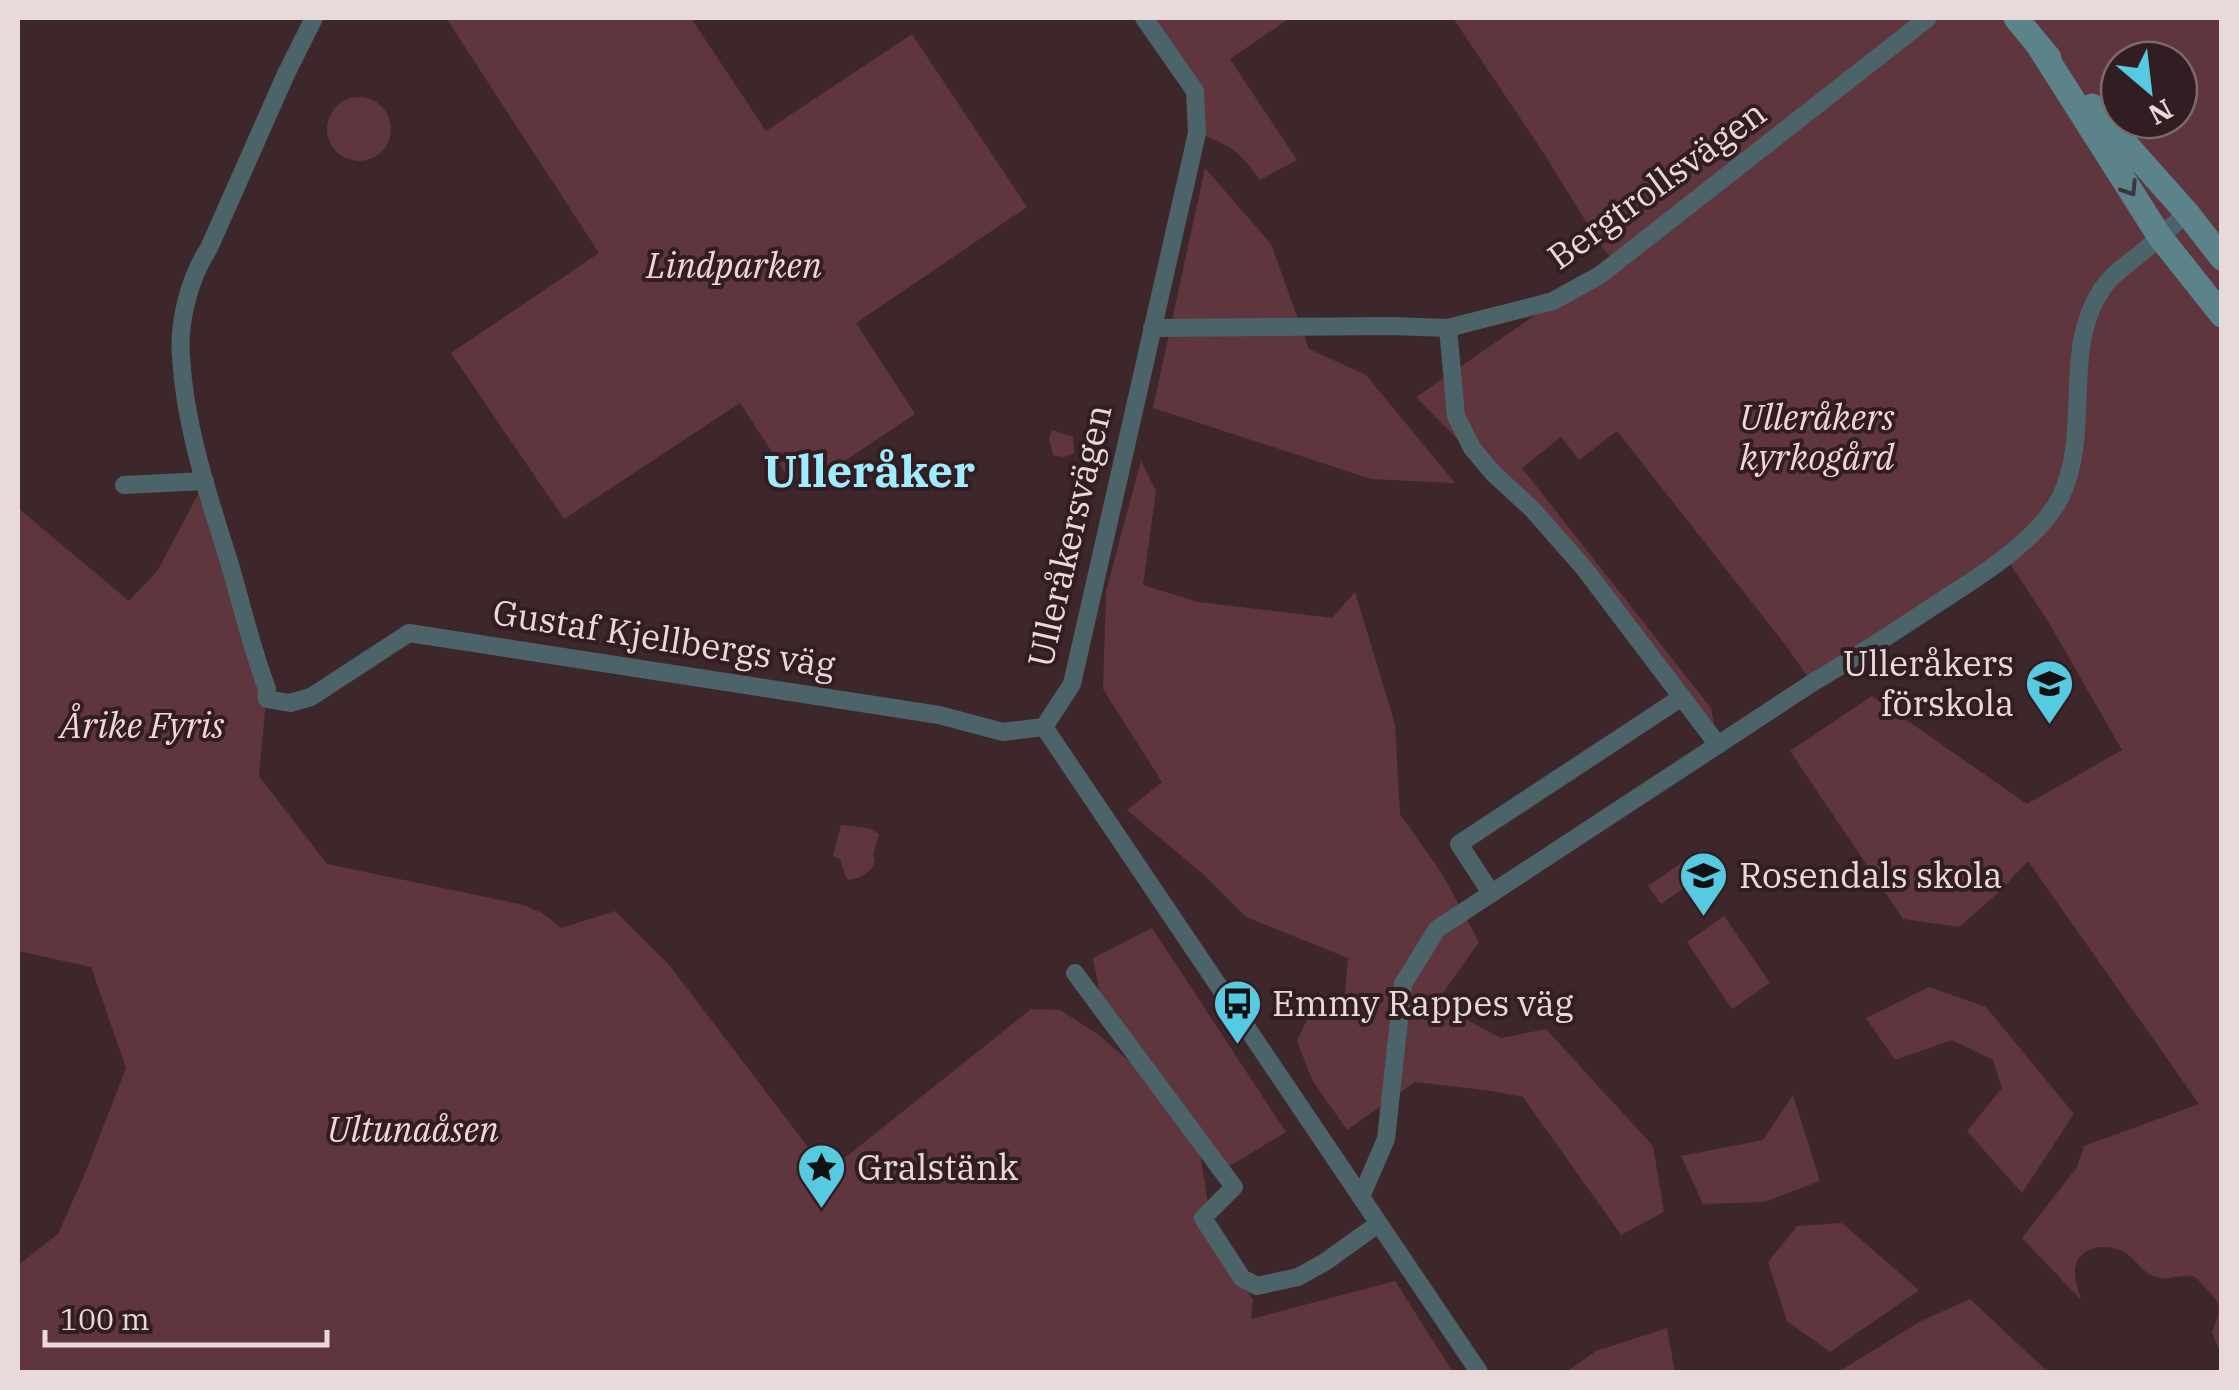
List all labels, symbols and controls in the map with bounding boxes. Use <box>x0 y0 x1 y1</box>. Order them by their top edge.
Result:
north arrow <box>2099 40 2199 140</box>
street label: Bergtrollsvägen <box>1538 89 1775 279</box>
text: N <box>2143 91 2179 134</box>
one-way arrow <box>2118 178 2137 196</box>
park label: Lindparken <box>645 242 822 288</box>
park label: Ulleråkers kyrkogård <box>1740 394 1895 480</box>
street label: Ulleråkersvägen <box>1016 400 1122 672</box>
district label: Ulleråker <box>763 441 975 499</box>
street label: Gustaf Kjellbergs väg <box>490 588 839 688</box>
place label: Ulleråkers förskola <box>1843 640 2014 726</box>
school or university icon: Ulleråkers förskola <box>2023 658 2075 726</box>
park label: Årike Fyris <box>58 702 224 748</box>
school or university icon: Rosendals skola <box>1678 850 1730 918</box>
place label: Rosendals skola <box>1739 852 2002 898</box>
bus stop icon: Emmy Rappes väg <box>1211 978 1263 1046</box>
place label: Emmy Rappes väg <box>1272 980 1574 1026</box>
park label: Ultunaåsen <box>327 1106 499 1152</box>
place icon: Gralstänk <box>796 1142 848 1210</box>
place label: Gralstänk <box>857 1144 1019 1190</box>
scale bar <box>45 1285 328 1347</box>
text: 100 m <box>60 1299 150 1338</box>

